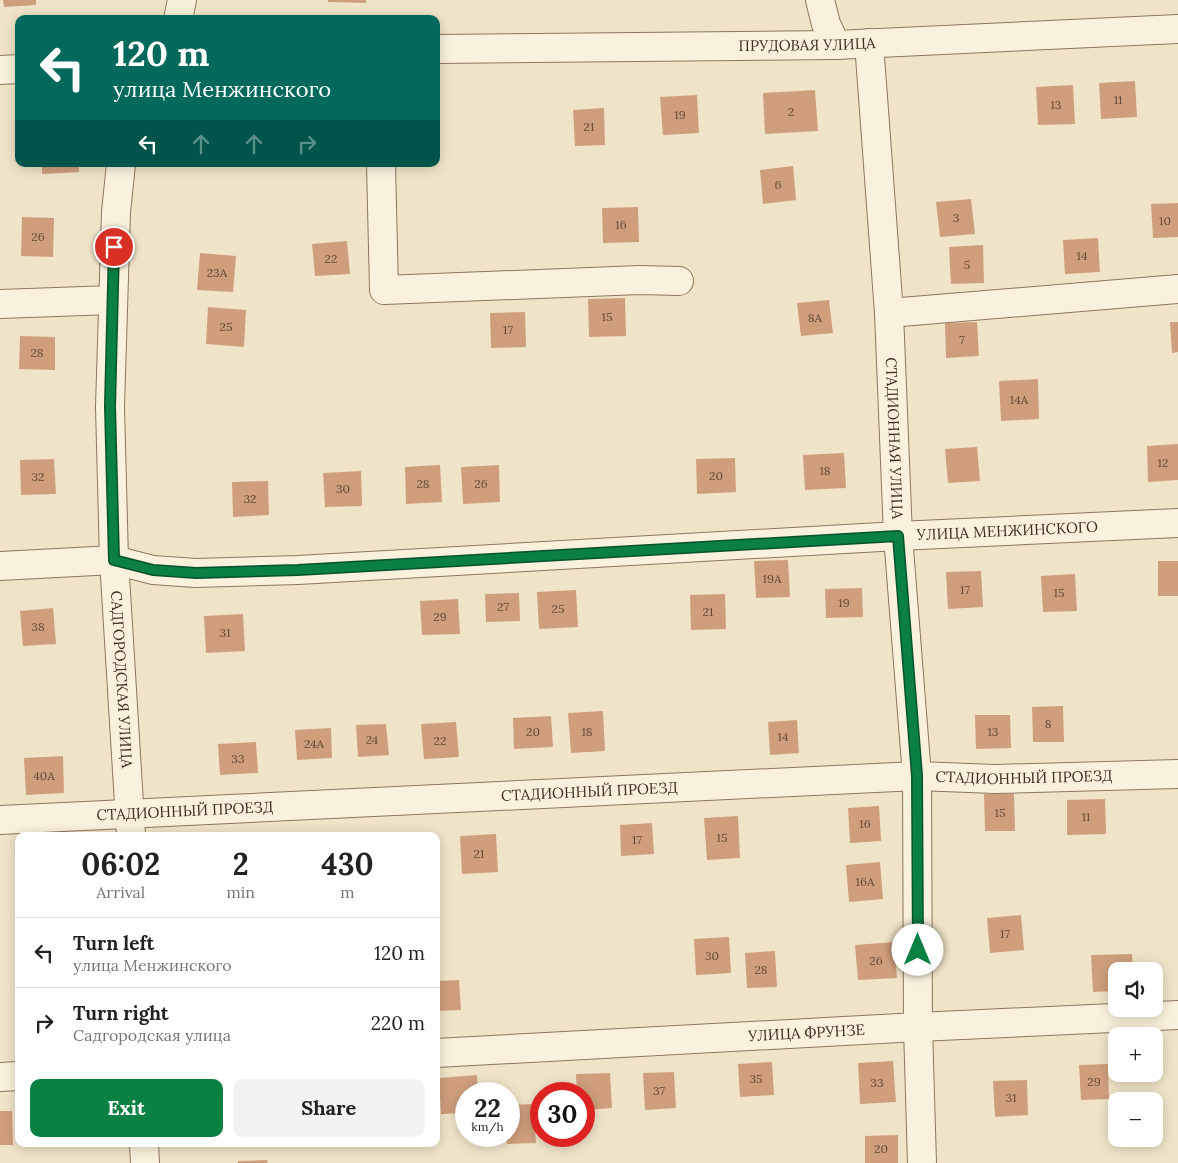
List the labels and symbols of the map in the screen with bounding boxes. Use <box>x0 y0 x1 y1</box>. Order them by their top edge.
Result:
street label: ПРУДОВАЯ УЛИЦА <box>738 33 876 55</box>
house number: 11 <box>1114 92 1122 107</box>
house number: 13 <box>1050 97 1062 112</box>
house number: 2 <box>788 104 794 119</box>
house number: 19 <box>674 107 686 122</box>
house number: 21 <box>584 119 594 134</box>
house number: 6 <box>775 177 782 192</box>
house number: 3 <box>953 210 960 225</box>
house number: 10 <box>1159 213 1171 228</box>
house number: 16 <box>615 217 627 232</box>
pin <box>93 226 135 268</box>
house number: 26 <box>31 229 45 244</box>
house number: 14 <box>1077 248 1088 263</box>
house number: 22 <box>325 251 337 266</box>
house number: 5 <box>964 257 970 272</box>
house number: 23А <box>207 265 228 280</box>
house number: 15 <box>602 309 612 324</box>
house number: 8А <box>808 310 823 325</box>
house number: 25 <box>220 319 232 334</box>
house number: 17 <box>503 322 513 337</box>
house number: 7 <box>959 332 965 347</box>
house number: 28 <box>30 345 44 360</box>
street label: СТАДИОННАЯ УЛИЦА <box>882 357 907 520</box>
house number: 14А <box>1010 392 1029 407</box>
house number: 12 <box>1158 455 1168 470</box>
house number: 18 <box>819 463 831 478</box>
house number: 20 <box>709 468 723 483</box>
house number: 32 <box>31 469 45 484</box>
house number: 28 <box>416 476 430 491</box>
house number: 26 <box>474 476 488 491</box>
house number: 30 <box>336 481 350 496</box>
house number: 32 <box>243 491 257 506</box>
street label: УЛИЦА МЕНЖИНСКОГО <box>915 517 1098 544</box>
house number: 19А <box>763 571 782 586</box>
house number: 17 <box>960 582 970 597</box>
house number: 15 <box>1054 585 1064 600</box>
street label: САДГОРОДСКАЯ УЛИЦА <box>107 590 137 769</box>
house number: 19 <box>838 595 850 610</box>
house number: 27 <box>497 599 509 614</box>
house number: 25 <box>552 601 564 616</box>
house number: 21 <box>703 604 713 619</box>
house number: 29 <box>433 609 447 624</box>
house number: 38 <box>31 619 45 634</box>
house number: 31 <box>219 625 231 640</box>
house number: 8 <box>1045 716 1052 731</box>
house number: 20 <box>526 724 540 739</box>
house number: 18 <box>581 724 593 739</box>
house number: 13 <box>987 724 999 739</box>
house number: 14 <box>778 729 789 744</box>
house number: 24 <box>366 732 379 747</box>
house number: 22 <box>434 733 446 748</box>
house number: 24А <box>304 736 325 751</box>
house number: 33 <box>231 751 245 766</box>
street label: СТАДИОННЫЙ ПРОЕЗД <box>935 766 1113 788</box>
house number: 40А <box>33 768 55 783</box>
street label: СТАДИОННЫЙ ПРОЕЗД <box>500 777 678 805</box>
street label: СТАДИОННЫЙ ПРОЕЗД <box>96 797 274 824</box>
house number: 15 <box>995 805 1005 820</box>
house number: 11 <box>1082 809 1090 824</box>
house number: 16 <box>859 816 871 831</box>
house number: 15 <box>717 830 727 845</box>
house number: 17 <box>632 832 642 847</box>
house number: 21 <box>474 846 484 861</box>
house number: 16А <box>856 874 875 889</box>
position arrow <box>891 923 943 975</box>
house number: 17 <box>1000 926 1010 941</box>
house number: 30 <box>705 948 719 963</box>
house number: 26 <box>869 953 883 968</box>
house number: 28 <box>754 962 768 977</box>
street label: УЛИЦА ФРУНЗЕ <box>747 1020 865 1045</box>
house number: 35 <box>749 1071 763 1086</box>
house number: 29 <box>1087 1074 1101 1089</box>
house number: 33 <box>870 1075 884 1090</box>
speed limit sign: 30 <box>530 1082 595 1147</box>
house number: 37 <box>653 1083 665 1098</box>
house number: 31 <box>1005 1090 1017 1105</box>
house number: 20 <box>874 1141 888 1156</box>

